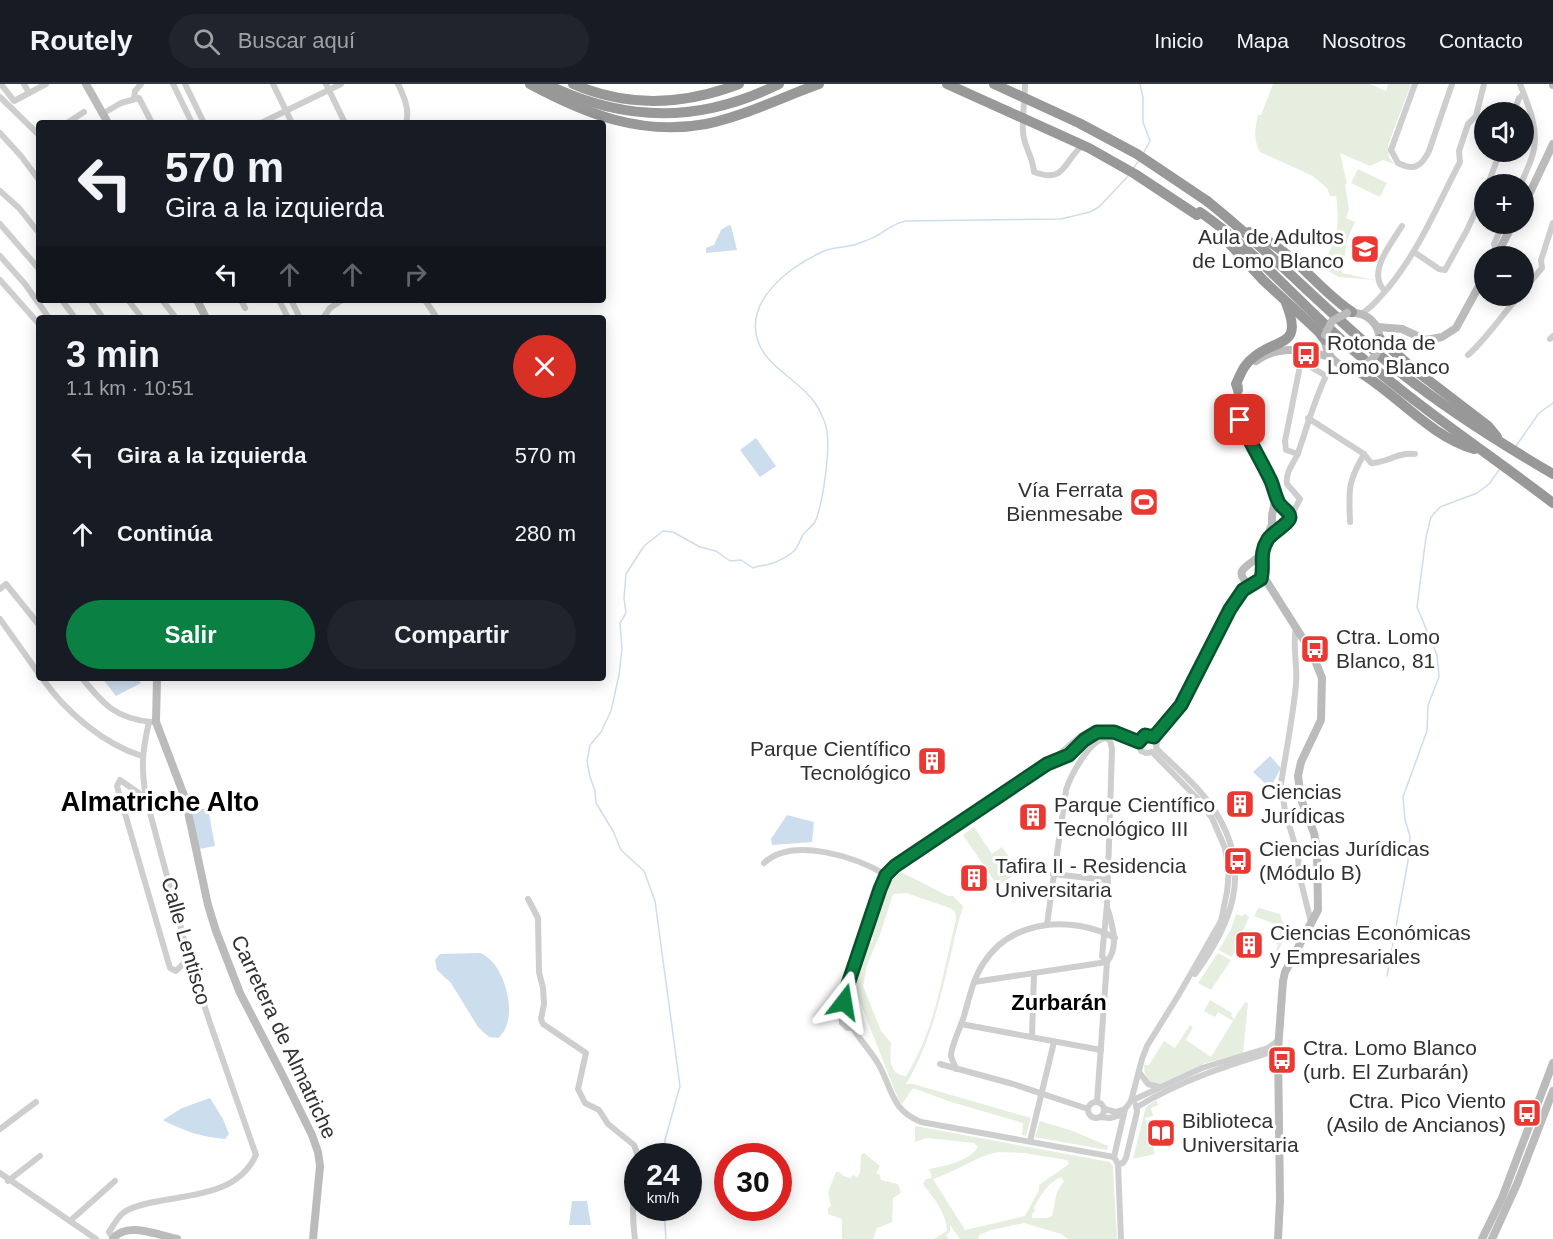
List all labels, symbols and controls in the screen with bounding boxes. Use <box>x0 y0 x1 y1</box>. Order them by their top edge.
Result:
search box <box>169 14 589 68</box>
text: Routely <box>30 25 133 56</box>
icon: search <box>190 25 223 58</box>
text: Buscar aquí <box>238 28 355 53</box>
text: Inicio <box>1154 29 1203 52</box>
text: Mapa <box>1236 29 1289 52</box>
text: Nosotros <box>1322 29 1406 52</box>
text: Contacto <box>1439 29 1523 52</box>
map controls <box>1474 102 1534 306</box>
button: sound <box>1474 102 1534 162</box>
icon: left <box>66 144 144 222</box>
text: 570 m <box>165 144 284 191</box>
button: + <box>1474 174 1534 234</box>
text: Gira a la izquierda <box>165 193 384 223</box>
place label: Aula de Adultos de Lomo Blanco <box>1192 225 1344 272</box>
school or university icon: Aula de Adultos de Lomo Blanco <box>1349 233 1381 265</box>
button: − <box>1474 246 1534 306</box>
icon: left <box>210 258 243 291</box>
icon: ahead <box>273 258 306 291</box>
icon: ahead <box>336 258 369 291</box>
icon: right <box>399 258 432 291</box>
place label: Rotonda de Lomo Blanco <box>1327 331 1450 378</box>
text: 3 min <box>66 334 160 375</box>
button: close <box>513 335 576 398</box>
bus stop icon: Rotonda de Lomo Blanco <box>1290 339 1322 371</box>
text: 1.1 km · 10:51 <box>66 377 194 399</box>
pin <box>1214 394 1265 445</box>
icon: arrive <box>1223 403 1256 436</box>
icon: left <box>66 440 99 473</box>
text: Gira a la izquierda <box>117 443 307 468</box>
text: 570 m <box>515 443 576 468</box>
place label: Vía Ferrata Bienmesabe <box>1006 478 1123 525</box>
sports icon: Vía Ferrata Bienmesabe <box>1128 486 1160 518</box>
icon: ahead <box>66 518 99 551</box>
text: Continúa <box>117 521 212 546</box>
text: 280 m <box>515 521 576 546</box>
button: Salir <box>66 600 315 669</box>
button: Compartir <box>327 600 576 669</box>
place label: Ctra. Lomo Blanco, 81 <box>1336 625 1440 672</box>
bus stop icon: Ctra. Lomo Blanco, 81 <box>1299 633 1331 665</box>
place label: Parque Científico Tecnológico <box>750 737 911 784</box>
building icon: Parque Científico Tecnológico <box>916 745 948 777</box>
place label: Ciencias Jurídicas <box>1261 780 1345 827</box>
district label: Almatriche Alto <box>61 787 259 817</box>
building icon: Ciencias Jurídicas <box>1224 788 1256 820</box>
place label: Parque Científico Tecnológico III <box>1054 793 1215 840</box>
building icon: Parque Científico Tecnológico III <box>1017 801 1049 833</box>
place label: Ciencias Jurídicas (Módulo B) <box>1259 837 1429 884</box>
bus stop icon: Ciencias Jurídicas (Módulo B) <box>1222 845 1254 877</box>
place label: Tafira II - Residencia Universitaria <box>995 854 1187 901</box>
building icon: Tafira II - Residencia Universitaria <box>958 862 990 894</box>
street label: Calle Lentisco <box>157 874 216 1007</box>
place label: Ciencias Económicas y Empresariales <box>1270 921 1471 968</box>
building icon: Ciencias Económicas y Empresariales <box>1233 929 1265 961</box>
street label: Carretera de Almatriche <box>227 931 342 1142</box>
position arrow <box>812 970 876 1034</box>
district label: Zurbarán <box>1011 990 1107 1015</box>
place label: Ctra. Lomo Blanco (urb. El Zurbarán) <box>1303 1036 1477 1083</box>
bus stop icon: Ctra. Lomo Blanco (urb. El Zurbarán) <box>1266 1044 1298 1076</box>
place label: Ctra. Pico Viento (Asilo de Ancianos) <box>1326 1089 1506 1136</box>
bus stop icon: Ctra. Pico Viento (Asilo de Ancianos) <box>1511 1097 1543 1129</box>
place label: Biblioteca Universitaria <box>1182 1109 1299 1156</box>
library icon: Biblioteca Universitaria <box>1145 1117 1177 1149</box>
speed limit sign: 30 <box>714 1143 792 1221</box>
text: 24 <box>646 1158 680 1191</box>
text: km/h <box>647 1189 679 1206</box>

